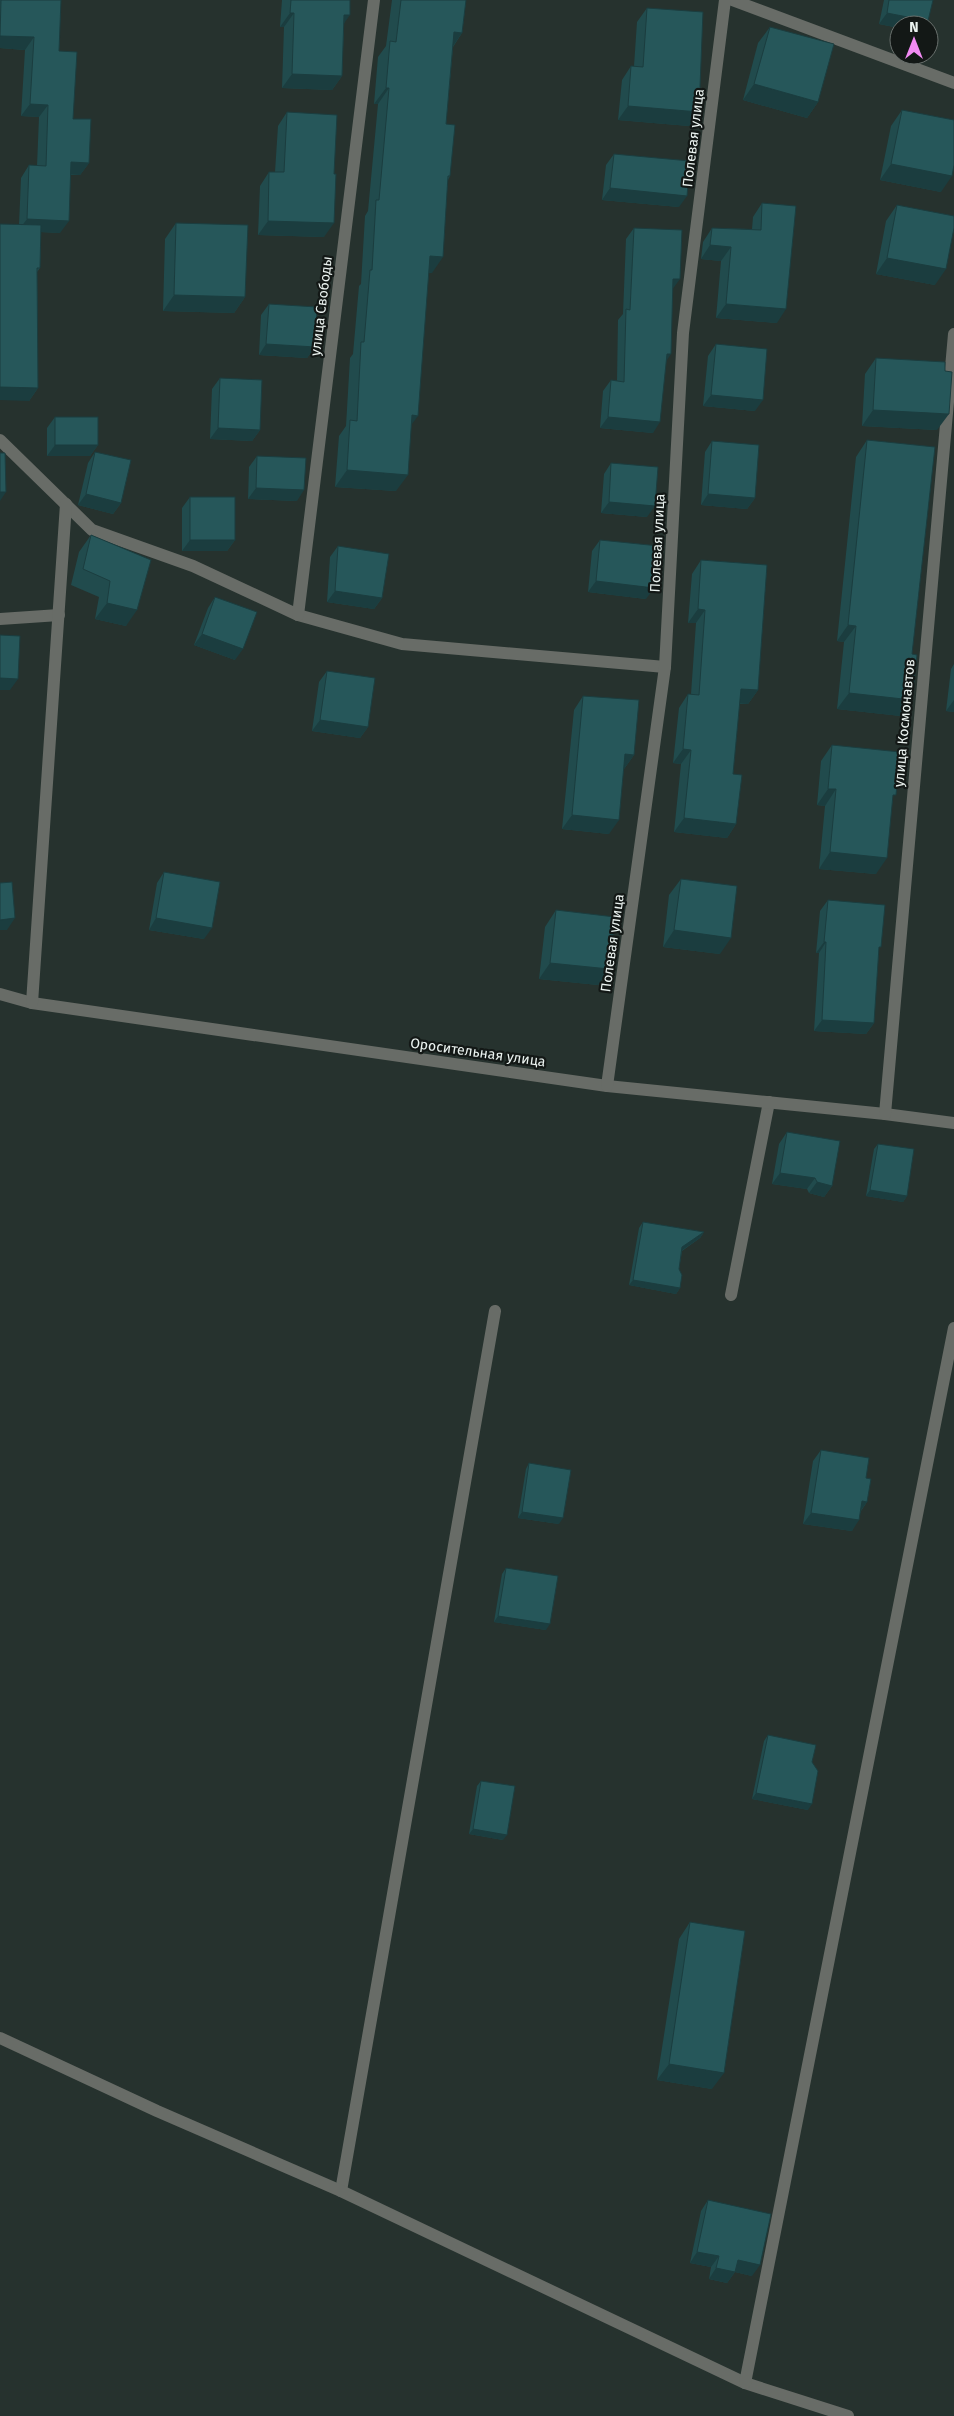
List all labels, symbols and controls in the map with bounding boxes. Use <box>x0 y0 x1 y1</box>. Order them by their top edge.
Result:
north arrow <box>889 15 939 65</box>
text: N <box>909 19 919 36</box>
street label: Полевая улица <box>679 88 708 188</box>
street label: улица Свободы <box>307 255 336 357</box>
street label: Полевая улица <box>646 493 669 593</box>
street label: улица Космонавтов <box>890 658 919 788</box>
street label: Полевая улица <box>597 893 628 993</box>
street label: Оросительная улица <box>409 1035 547 1070</box>

